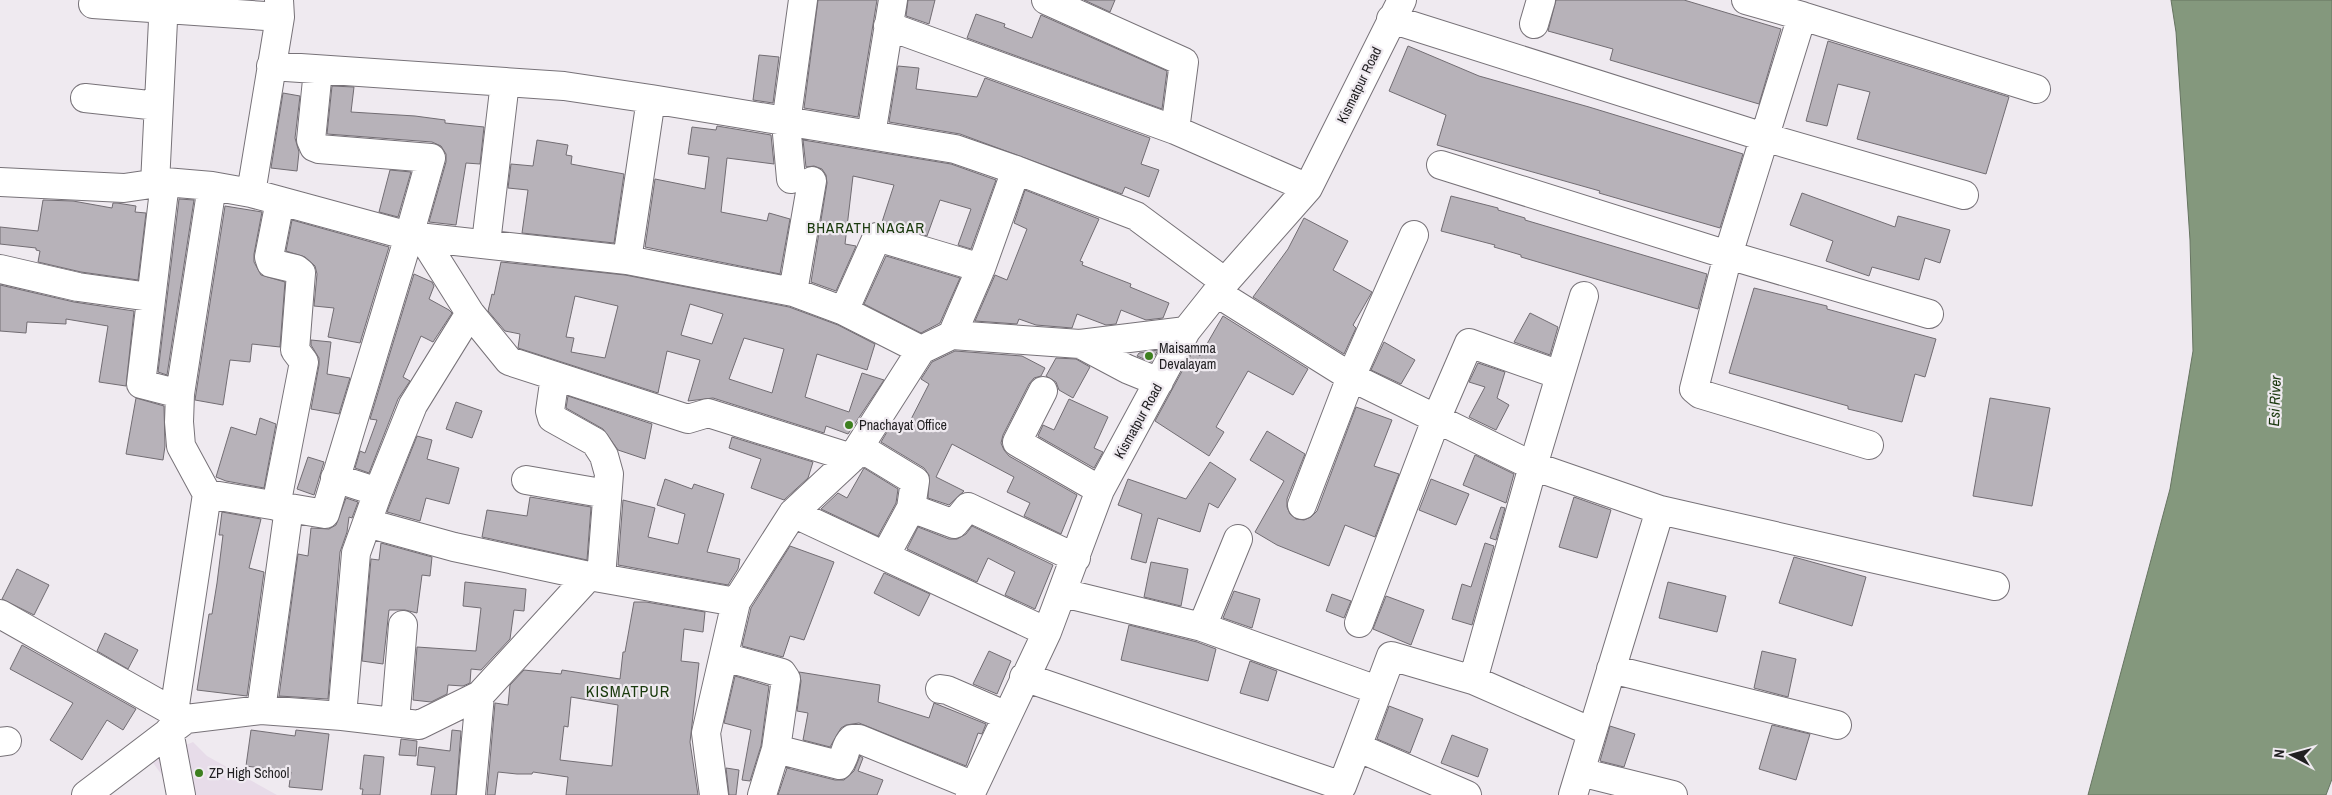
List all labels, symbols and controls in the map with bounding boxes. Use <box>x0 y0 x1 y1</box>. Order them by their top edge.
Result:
street label: Kismatpur Road <box>1333 44 1385 126</box>
district label: BHARATH NAGAR <box>807 217 925 238</box>
place label: Maisamma Devalayam <box>1159 339 1216 373</box>
marker: Maisamma Devalayam <box>1143 350 1155 362</box>
water label: Esi River <box>2263 374 2286 427</box>
street label: Kismatpur Road <box>1110 380 1166 462</box>
place label: Pnachayat Office <box>859 416 947 434</box>
marker: Pnachayat Office <box>843 419 855 431</box>
district label: KISMATPUR <box>586 680 670 702</box>
north arrow <box>2267 730 2317 780</box>
text: N <box>2270 749 2288 759</box>
place label: ZP High School <box>209 764 289 782</box>
marker: ZP High School <box>193 767 205 779</box>

